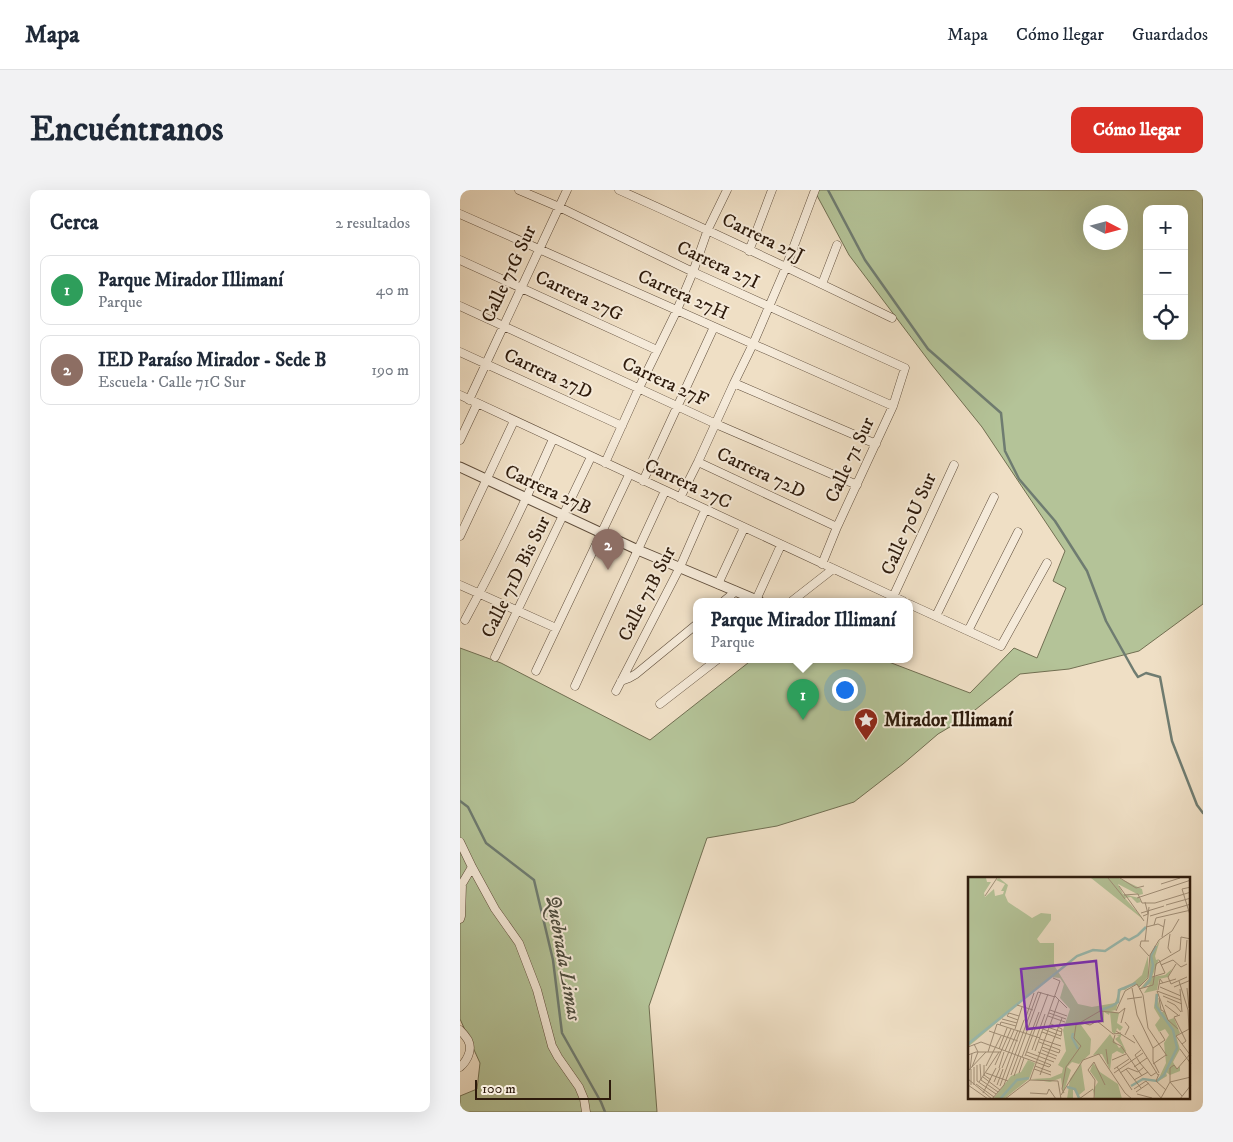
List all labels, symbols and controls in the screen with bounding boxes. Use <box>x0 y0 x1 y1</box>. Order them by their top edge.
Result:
text: Mapa <box>25 20 79 50</box>
text: Mapa <box>947 24 988 46</box>
text: Cómo llegar <box>1016 24 1104 46</box>
text: Guardados <box>1132 24 1208 46</box>
button: Cómo llegar <box>1071 107 1203 153</box>
text: Encuéntranos <box>30 108 224 152</box>
north arrow <box>1083 205 1128 250</box>
map controls <box>1143 205 1188 340</box>
button: + <box>1143 205 1188 250</box>
street label: Carrera 27J <box>718 208 808 268</box>
text: Cerca <box>50 210 98 236</box>
text: 2 resultados <box>335 213 410 233</box>
street label: Calle 71G Sur <box>476 222 542 326</box>
street label: Carrera 27I <box>673 236 763 294</box>
button: − <box>1143 250 1188 295</box>
street label: Carrera 27H <box>634 265 732 325</box>
street label: Carrera 27G <box>531 266 627 326</box>
text: Parque Mirador Illimaní <box>98 269 283 292</box>
text: 1 <box>64 280 70 300</box>
text: 40 m <box>376 280 409 300</box>
text: Parque <box>98 292 142 312</box>
button: locate <box>1143 295 1188 340</box>
street label: Carrera 27D <box>500 344 596 404</box>
text: IED Paraíso Mirador - Sede B <box>98 349 327 372</box>
street label: Carrera 27F <box>618 352 712 412</box>
text: 2 <box>63 360 71 380</box>
text: 190 m <box>371 360 409 380</box>
text: Escuela · Calle 71C Sur <box>98 372 246 392</box>
street label: Calle 71 Sur <box>820 414 880 506</box>
street label: Carrera 72D <box>713 442 809 504</box>
street label: Carrera 27C <box>641 454 735 514</box>
street label: Carrera 27B <box>501 460 595 520</box>
street label: Calle 70U Sur <box>876 469 942 579</box>
street label: Calle 71D Bis Sur <box>477 512 555 642</box>
pin: 2 <box>592 529 624 570</box>
street label: Calle 71B Sur <box>613 543 681 645</box>
popup <box>693 598 913 663</box>
text: Parque Mirador Illimaní <box>710 609 896 632</box>
text: Parque <box>710 632 755 652</box>
your location <box>832 677 858 703</box>
pin: 1 <box>787 679 819 720</box>
place icon: Mirador Illimaní <box>853 707 879 741</box>
place label: Mirador Illimaní <box>884 709 1015 732</box>
inset map <box>968 877 1190 1100</box>
water label: Quebrada Limas <box>540 893 587 1024</box>
scale bar <box>475 1077 611 1100</box>
text: 100 m <box>482 1080 516 1098</box>

